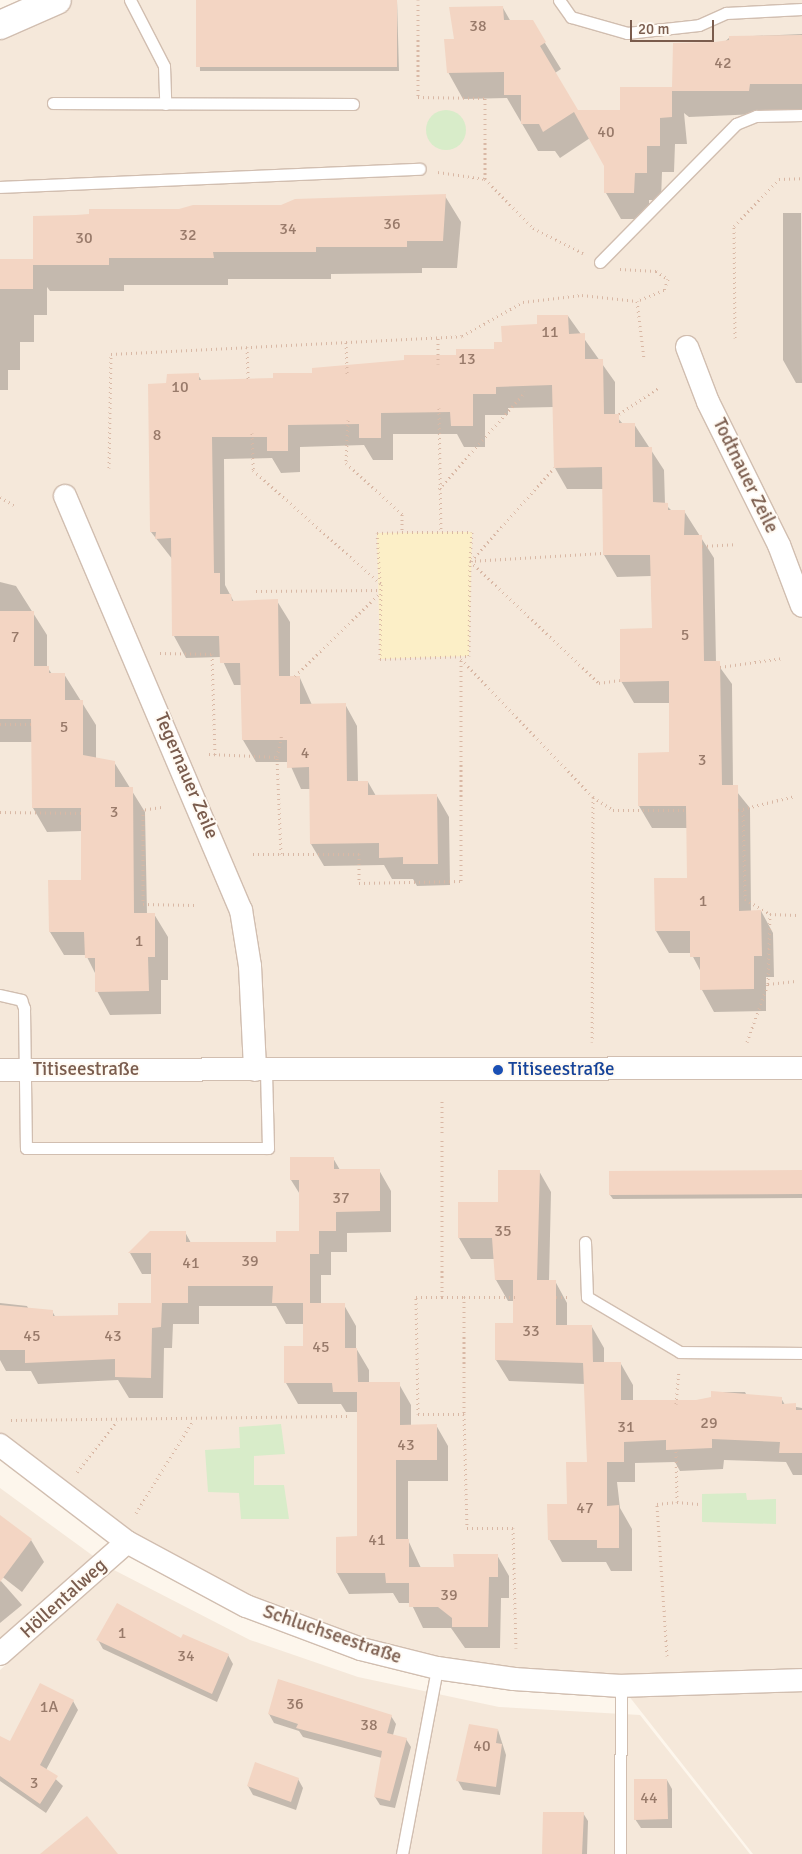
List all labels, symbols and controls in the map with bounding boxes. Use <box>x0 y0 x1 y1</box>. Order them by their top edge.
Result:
scale bar <box>632 10 716 42</box>
house number: 38 <box>469 16 487 36</box>
text: 20 m <box>638 20 669 38</box>
house number: 42 <box>714 53 732 73</box>
house number: 40 <box>597 122 615 142</box>
house number: 36 <box>383 214 401 234</box>
house number: 34 <box>279 219 297 239</box>
house number: 32 <box>179 225 197 245</box>
house number: 30 <box>75 228 93 248</box>
house number: 11 <box>541 322 559 342</box>
house number: 13 <box>458 349 476 369</box>
house number: 10 <box>171 377 189 397</box>
street label: Todtnauer Zeile <box>707 415 783 537</box>
house number: 8 <box>153 425 161 445</box>
house number: 5 <box>681 625 689 645</box>
house number: 7 <box>11 627 19 647</box>
street label: Tegernauer Zeile <box>149 710 223 842</box>
house number: 5 <box>60 717 68 737</box>
house number: 4 <box>301 743 309 763</box>
house number: 3 <box>698 750 706 770</box>
house number: 3 <box>110 802 118 822</box>
house number: 1 <box>699 891 707 911</box>
house number: 1 <box>135 931 143 951</box>
street label: Titiseestraße <box>33 1059 139 1081</box>
place label: Titiseestraße <box>508 1059 615 1081</box>
marker: Titiseestraße <box>492 1064 504 1076</box>
house number: 37 <box>332 1188 350 1208</box>
house number: 35 <box>494 1221 512 1241</box>
house number: 39 <box>241 1251 259 1271</box>
house number: 41 <box>182 1253 200 1273</box>
house number: 33 <box>522 1321 540 1341</box>
house number: 45 <box>23 1326 41 1346</box>
house number: 43 <box>104 1326 122 1346</box>
house number: 45 <box>312 1337 330 1357</box>
house number: 29 <box>700 1413 718 1433</box>
house number: 31 <box>617 1417 635 1437</box>
house number: 43 <box>397 1435 415 1455</box>
house number: 47 <box>576 1498 594 1518</box>
house number: 41 <box>368 1530 386 1550</box>
street label: Höllentalweg <box>16 1554 112 1644</box>
house number: 39 <box>440 1585 458 1605</box>
street label: Schluchseestraße <box>260 1601 404 1669</box>
house number: 1 <box>118 1623 126 1643</box>
house number: 34 <box>177 1646 195 1666</box>
house number: 36 <box>286 1694 304 1714</box>
house number: 1A <box>40 1697 58 1717</box>
house number: 38 <box>360 1715 378 1735</box>
house number: 40 <box>473 1736 491 1756</box>
house number: 3 <box>30 1773 38 1793</box>
house number: 44 <box>640 1788 658 1808</box>

